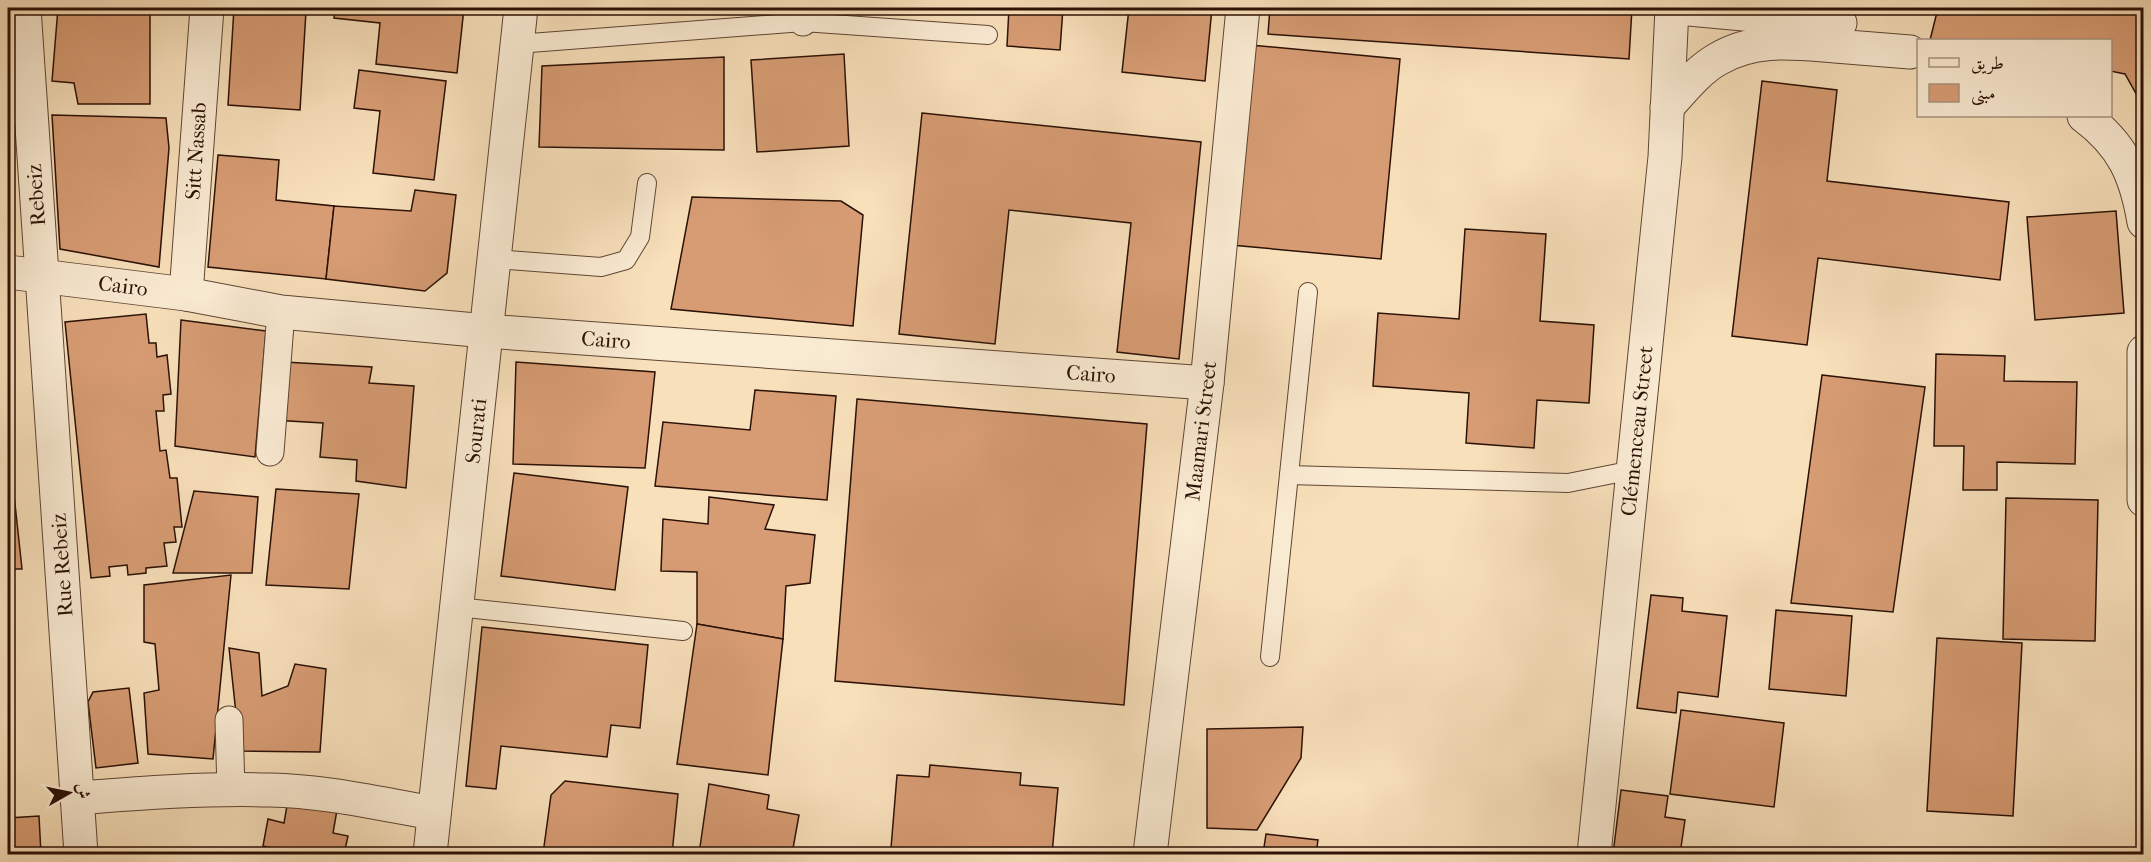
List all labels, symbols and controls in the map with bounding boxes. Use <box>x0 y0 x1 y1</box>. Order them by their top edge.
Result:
legend <box>1917 39 2112 117</box>
text: طريق <box>1971 53 2004 75</box>
text: مبنى <box>1971 83 1996 106</box>
street label: Sitt Nassab <box>181 101 211 201</box>
street label: Rebeiz <box>22 163 50 227</box>
street label: Cairo <box>97 271 149 301</box>
street label: Cairo <box>580 326 632 354</box>
street label: Clémenceau Street <box>1616 344 1658 517</box>
street label: Maamari Street <box>1181 359 1222 502</box>
street label: Cairo <box>1065 360 1117 388</box>
street label: Sourati <box>461 397 491 465</box>
street label: Rue Rebeiz <box>46 512 78 618</box>
north arrow <box>39 763 99 823</box>
text: ش <box>73 781 94 800</box>

